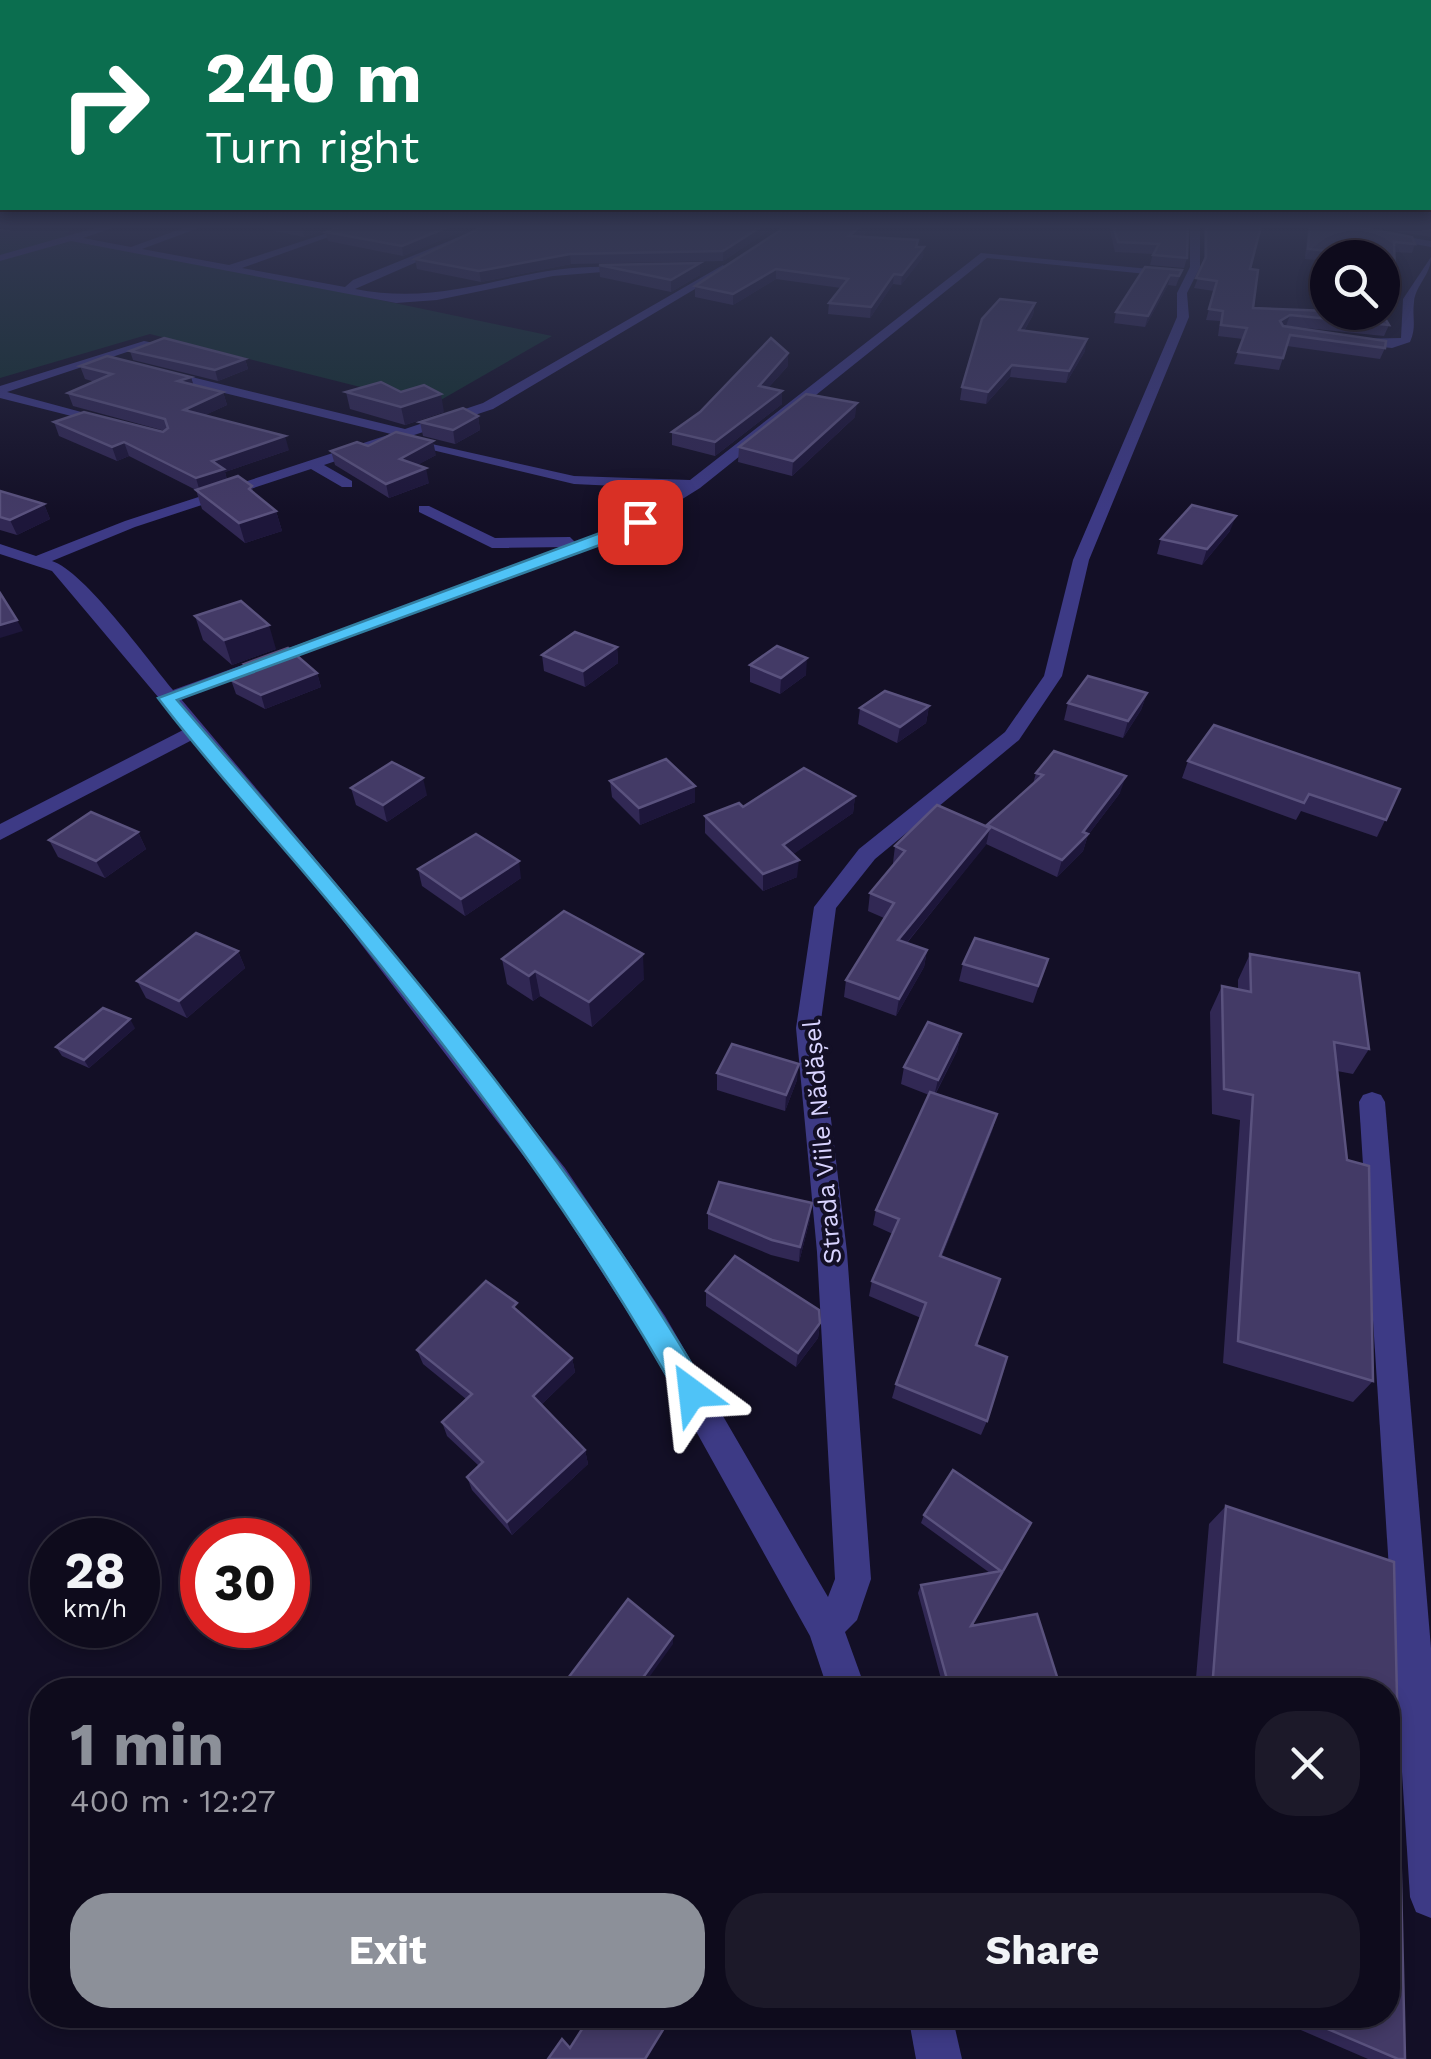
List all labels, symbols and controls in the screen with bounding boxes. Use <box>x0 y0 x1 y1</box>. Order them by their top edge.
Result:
text: 240 m <box>205 37 422 119</box>
icon: right <box>40 40 170 170</box>
text: Turn right <box>205 121 419 174</box>
map controls <box>1310 240 1400 330</box>
button: search <box>1310 240 1400 330</box>
pin <box>598 480 683 565</box>
icon: arrive <box>613 495 668 550</box>
street label: Strada Viile Nădășel <box>797 1018 847 1265</box>
position arrow <box>640 1341 744 1445</box>
speed limit sign: 30 <box>180 1518 310 1648</box>
text: 28 <box>64 1541 126 1600</box>
text: km/h <box>63 1594 127 1623</box>
text: 1 min <box>70 1709 224 1780</box>
button: close <box>1255 1711 1360 1816</box>
text: 400 m · 12:27 <box>70 1782 276 1820</box>
button: Exit <box>70 1893 705 2008</box>
button: Share <box>725 1893 1360 2008</box>

